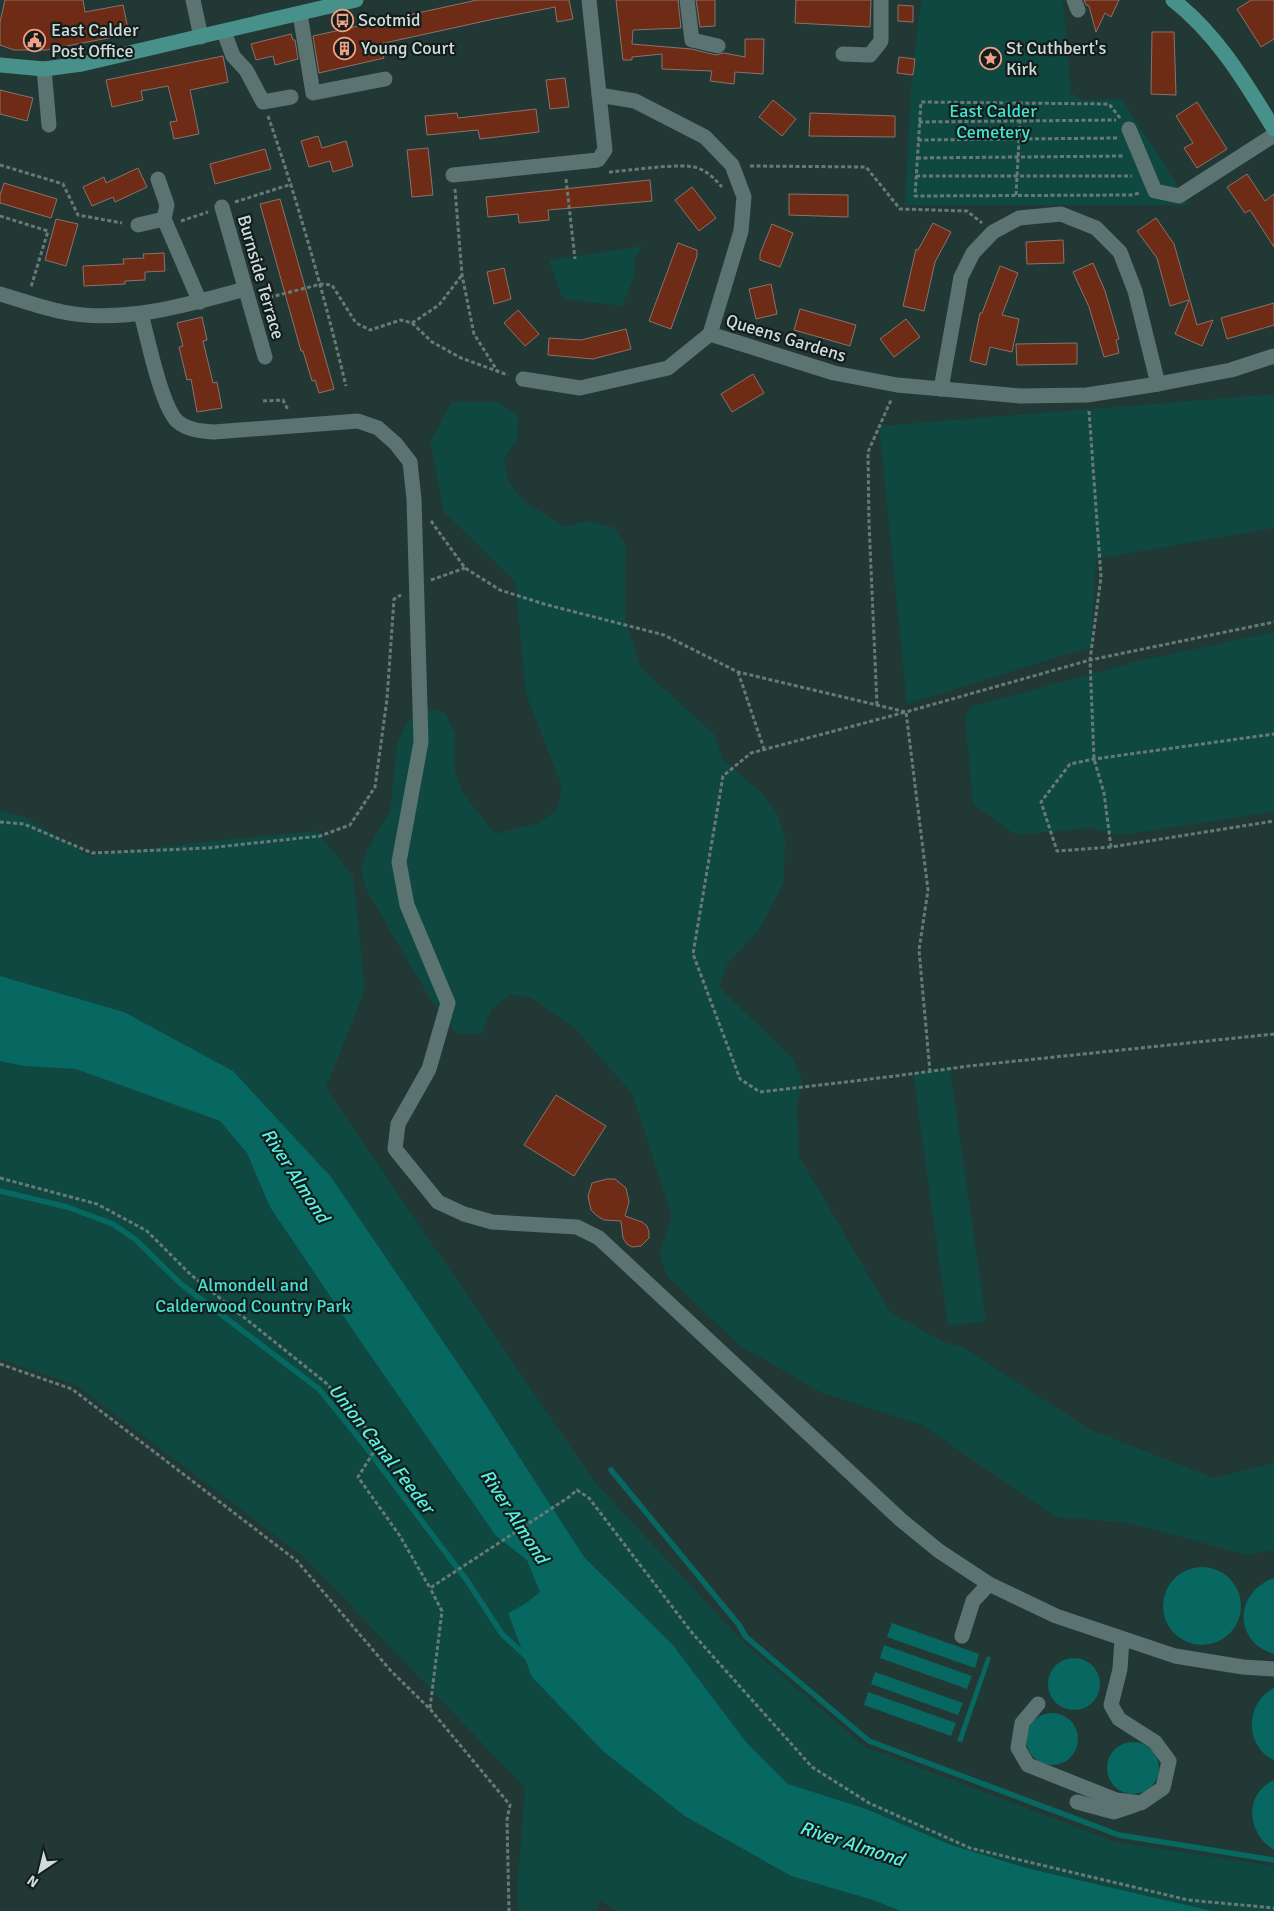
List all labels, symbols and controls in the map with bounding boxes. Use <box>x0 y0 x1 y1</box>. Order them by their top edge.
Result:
bus stop icon: Scotmid <box>330 8 354 32</box>
place label: Scotmid <box>358 9 421 31</box>
place label: East Calder Post Office <box>51 19 139 62</box>
public building icon: East Calder Post Office <box>23 28 47 52</box>
building icon: Young Court <box>333 36 357 60</box>
place label: Young Court <box>361 37 455 59</box>
place label: St Cuthbert's Kirk <box>1006 37 1106 80</box>
place icon: St Cuthbert's Kirk <box>978 46 1002 70</box>
park label: East Calder Cemetery <box>949 100 1037 143</box>
street label: Burnside Terrace <box>233 212 289 342</box>
street label: Queens Gardens <box>723 309 849 367</box>
water label: River Almond <box>256 1124 336 1229</box>
park label: Almondell and Calderwood Country Park <box>155 1274 351 1317</box>
water label: Union Canal Feeder <box>323 1379 441 1521</box>
water label: River Almond <box>475 1465 555 1570</box>
water label: River Almond <box>797 1816 909 1873</box>
north arrow <box>15 1846 65 1896</box>
text: N <box>24 1871 42 1891</box>

